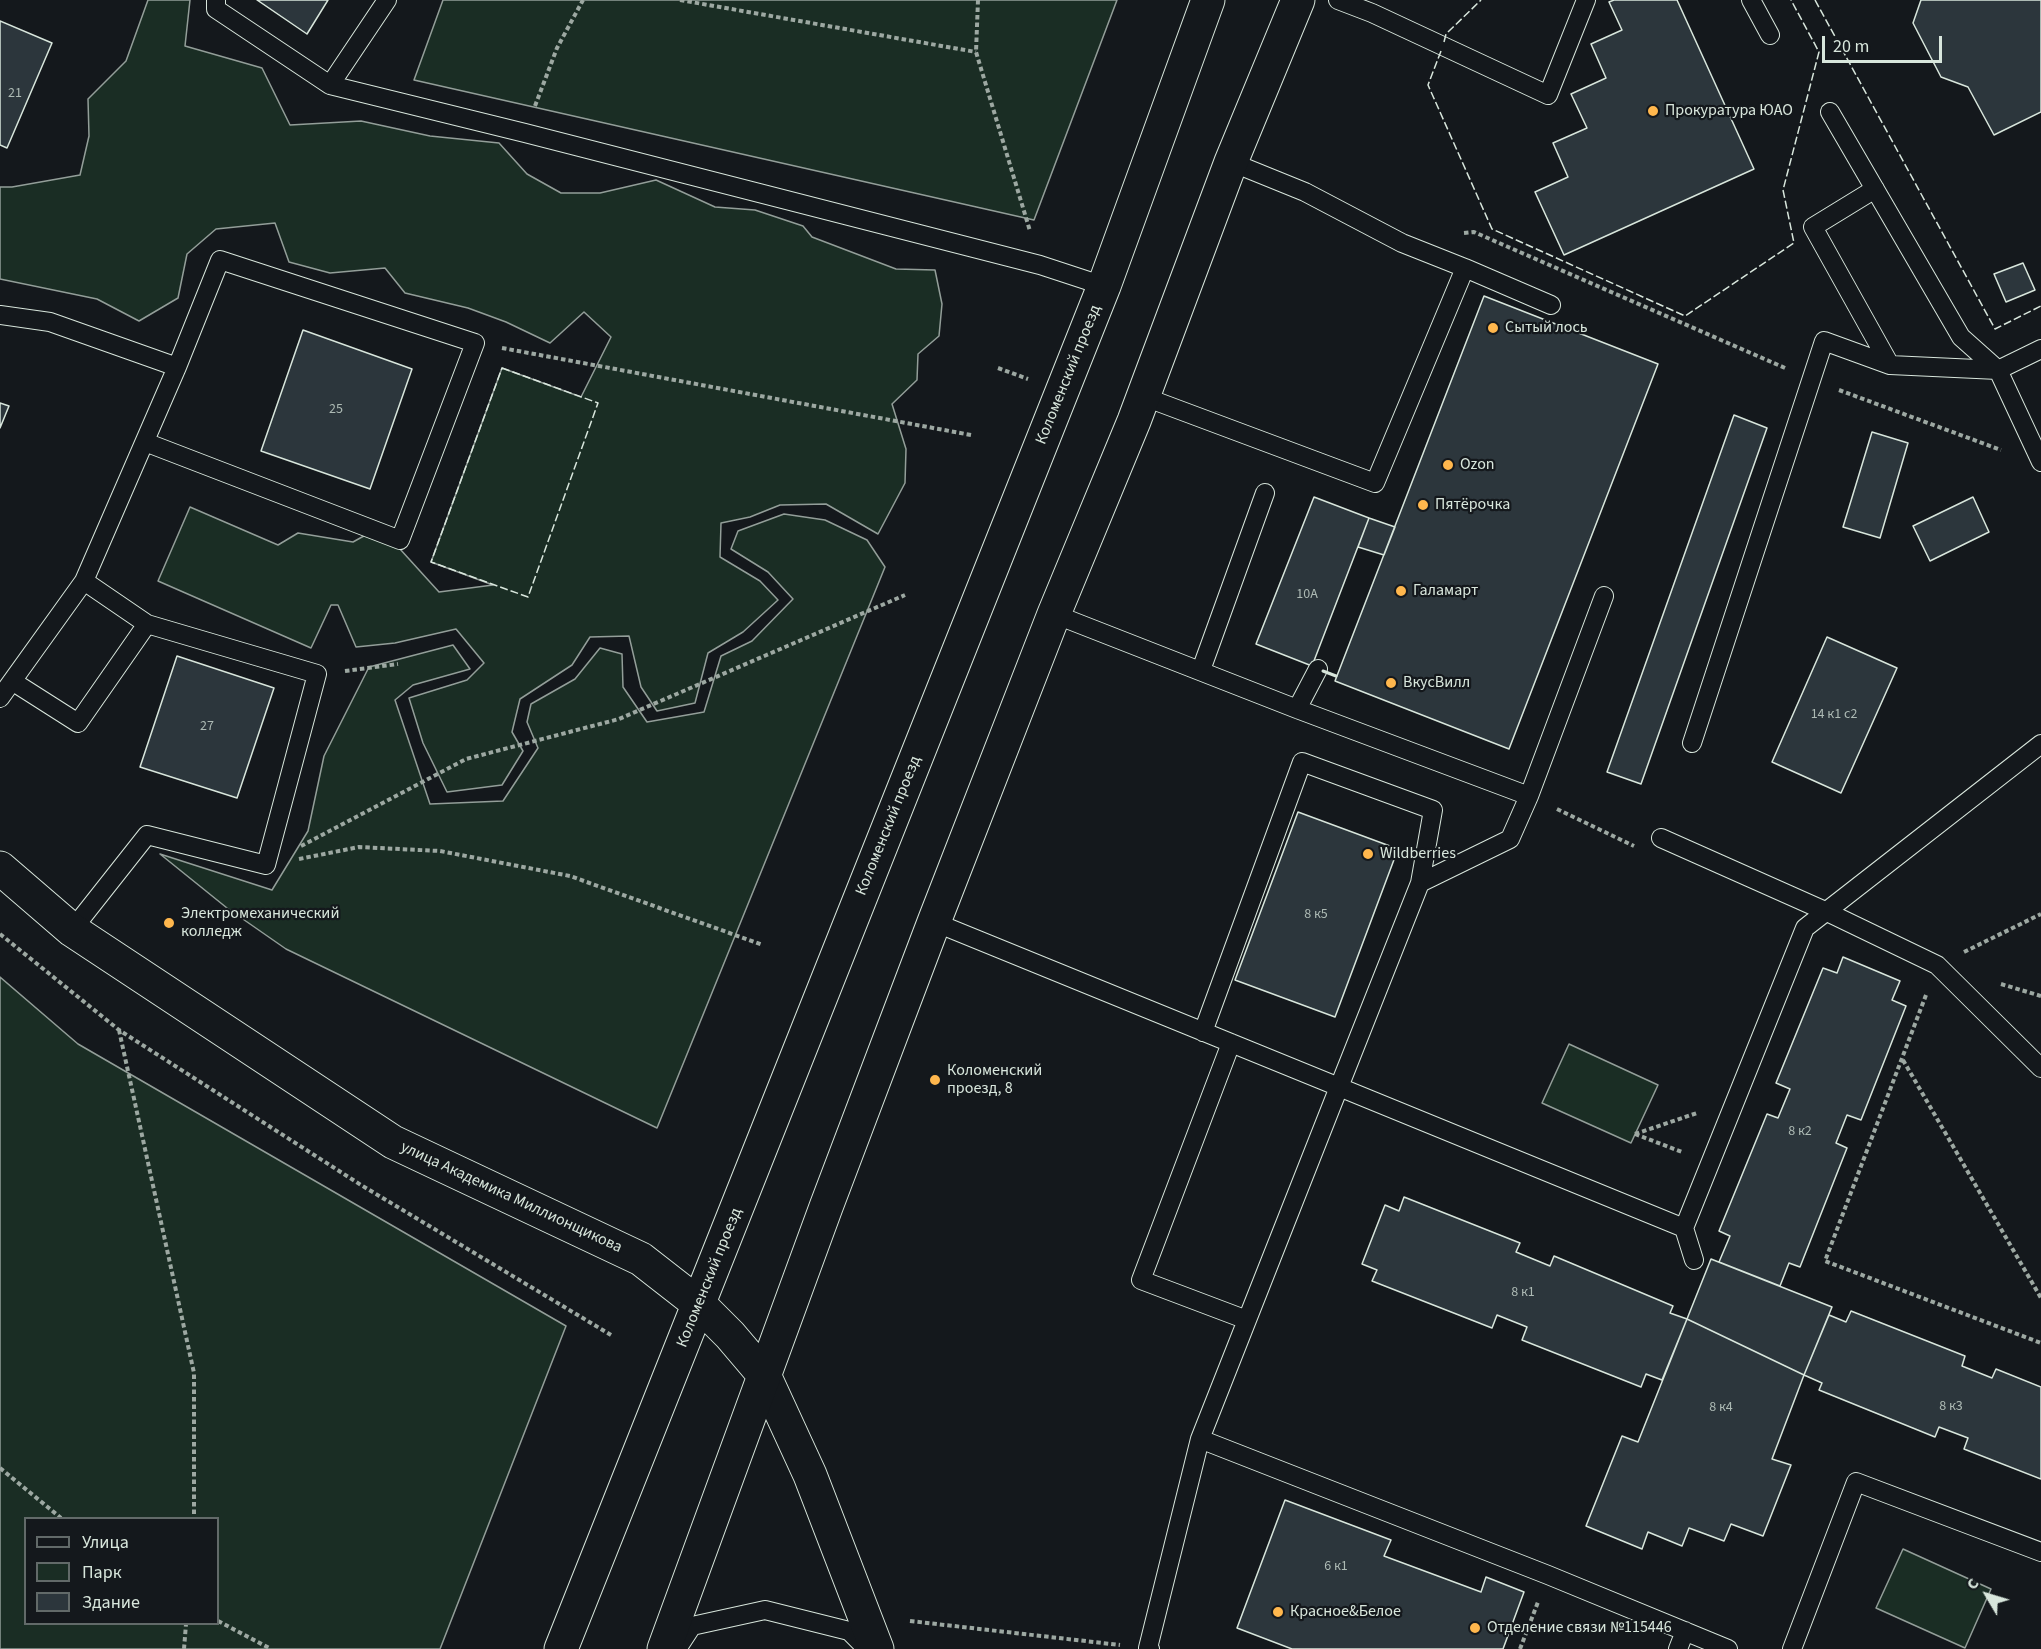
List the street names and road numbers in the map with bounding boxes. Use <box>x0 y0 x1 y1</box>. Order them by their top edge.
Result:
street label: Коломенский проезд <box>1032 302 1106 448</box>
street label: Коломенский проезд <box>852 753 926 899</box>
street label: улица Академика Миллионщикова <box>397 1138 625 1258</box>
street label: Коломенский проезд <box>673 1205 747 1351</box>

